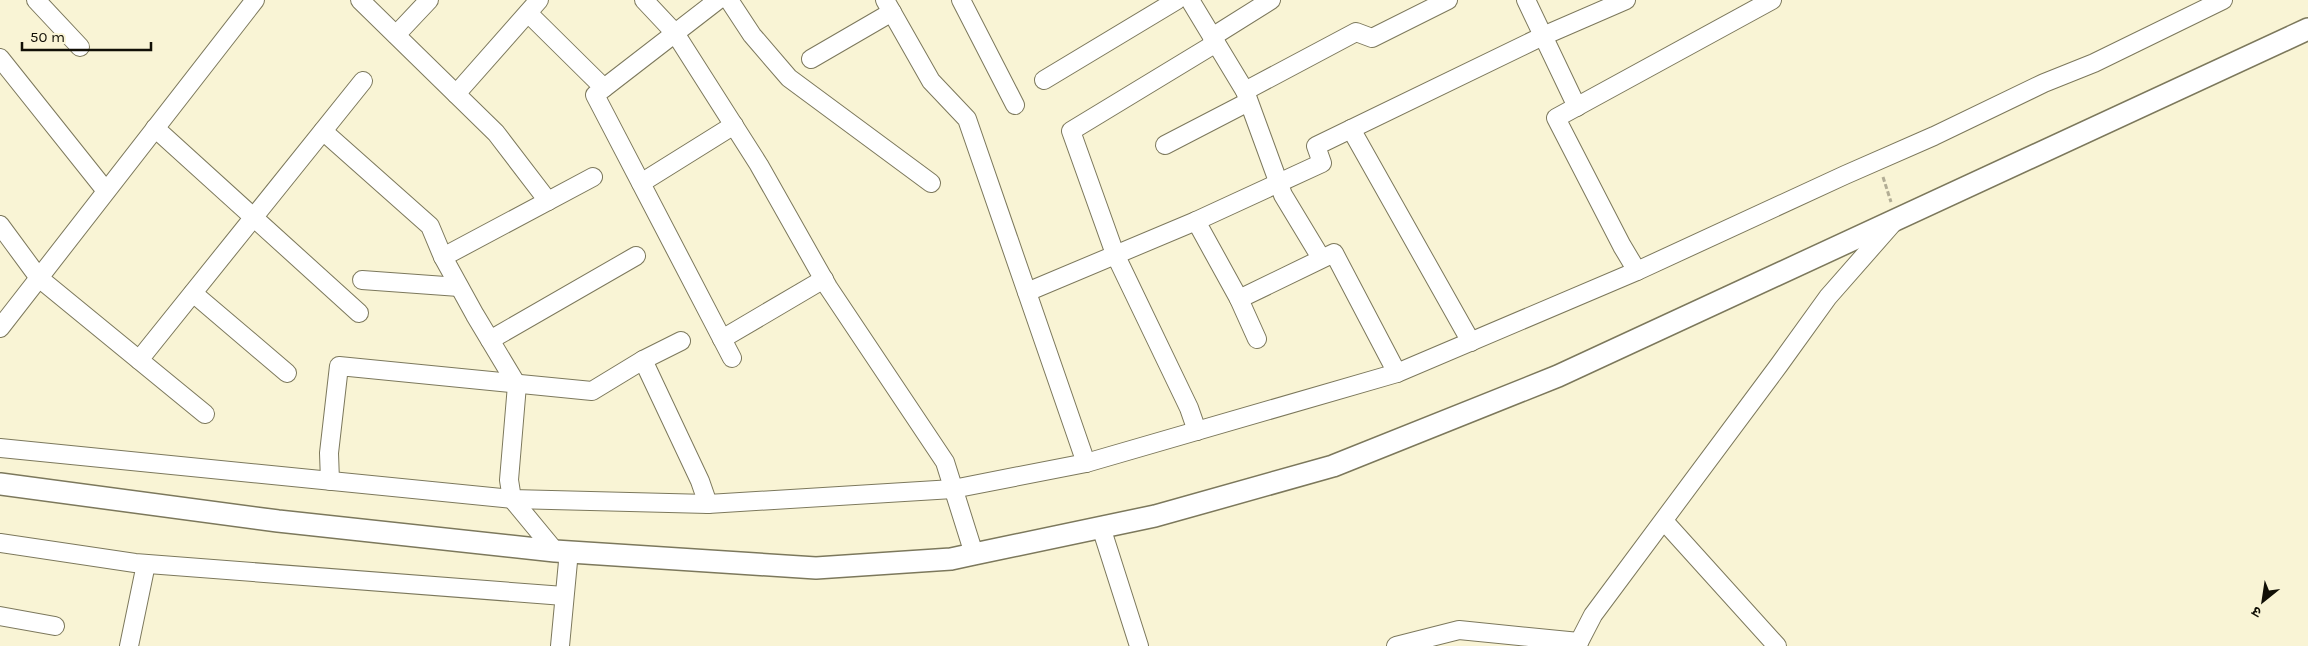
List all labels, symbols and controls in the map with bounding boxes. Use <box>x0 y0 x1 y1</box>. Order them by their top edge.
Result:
scale bar <box>22 20 151 52</box>
text: 50 m <box>30 28 65 46</box>
north arrow <box>2238 576 2288 626</box>
text: उ <box>2248 602 2265 621</box>

